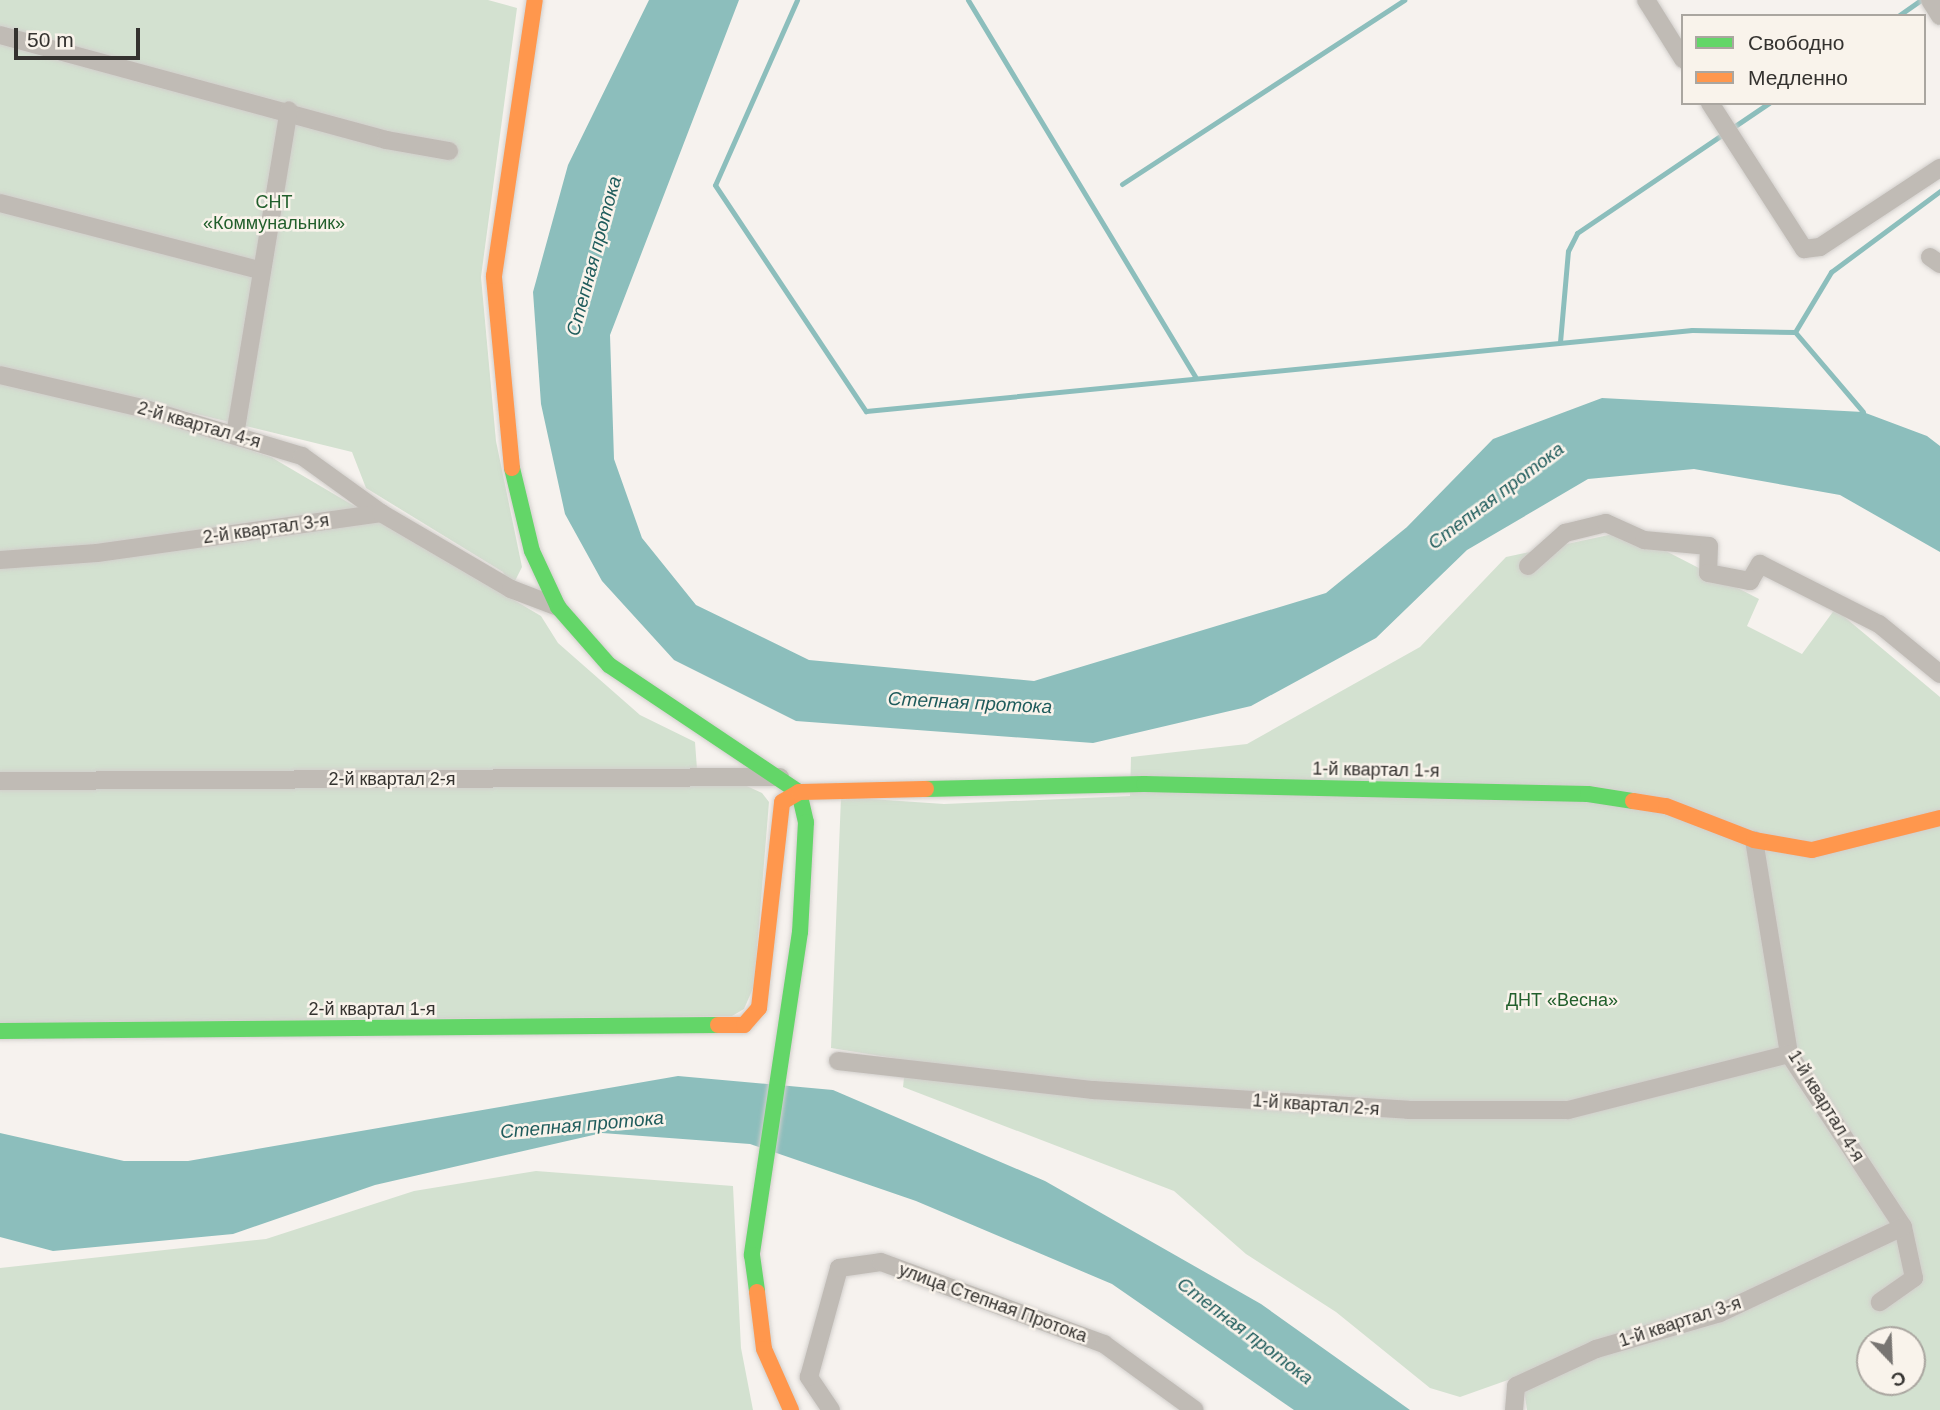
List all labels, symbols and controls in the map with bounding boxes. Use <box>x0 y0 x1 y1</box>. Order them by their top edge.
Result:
scale bar <box>18 14 144 58</box>
legend <box>1681 14 1926 105</box>
text: 50 m <box>27 28 74 51</box>
text: Свободно <box>1748 31 1845 54</box>
text: Медленно <box>1748 66 1848 89</box>
water label: Степная протока <box>562 174 626 338</box>
park label: СНТ «Коммунальник» <box>203 192 345 234</box>
street label: 2-й квартал 4-я <box>135 397 263 453</box>
water label: Степная протока <box>1424 437 1568 555</box>
street label: 2-й квартал 3-я <box>202 509 330 549</box>
water label: Степная протока <box>887 687 1053 719</box>
street label: 1-й квартал 1-я <box>1312 758 1440 782</box>
street label: 2-й квартал 2-я <box>328 768 456 790</box>
park label: ДНТ «Весна» <box>1506 989 1618 1011</box>
street label: 2-й квартал 1-я <box>308 998 436 1020</box>
street label: 1-й квартал 4-я <box>1783 1046 1869 1166</box>
street label: 1-й квартал 2-я <box>1252 1090 1380 1120</box>
water label: Степная протока <box>499 1106 665 1144</box>
street label: улица Степная Протока <box>896 1259 1090 1347</box>
water label: Степная протока <box>1173 1272 1317 1390</box>
street label: 1-й квартал 3-я <box>1616 1292 1744 1352</box>
north arrow <box>1856 1326 1926 1396</box>
text: С <box>1888 1367 1909 1391</box>

